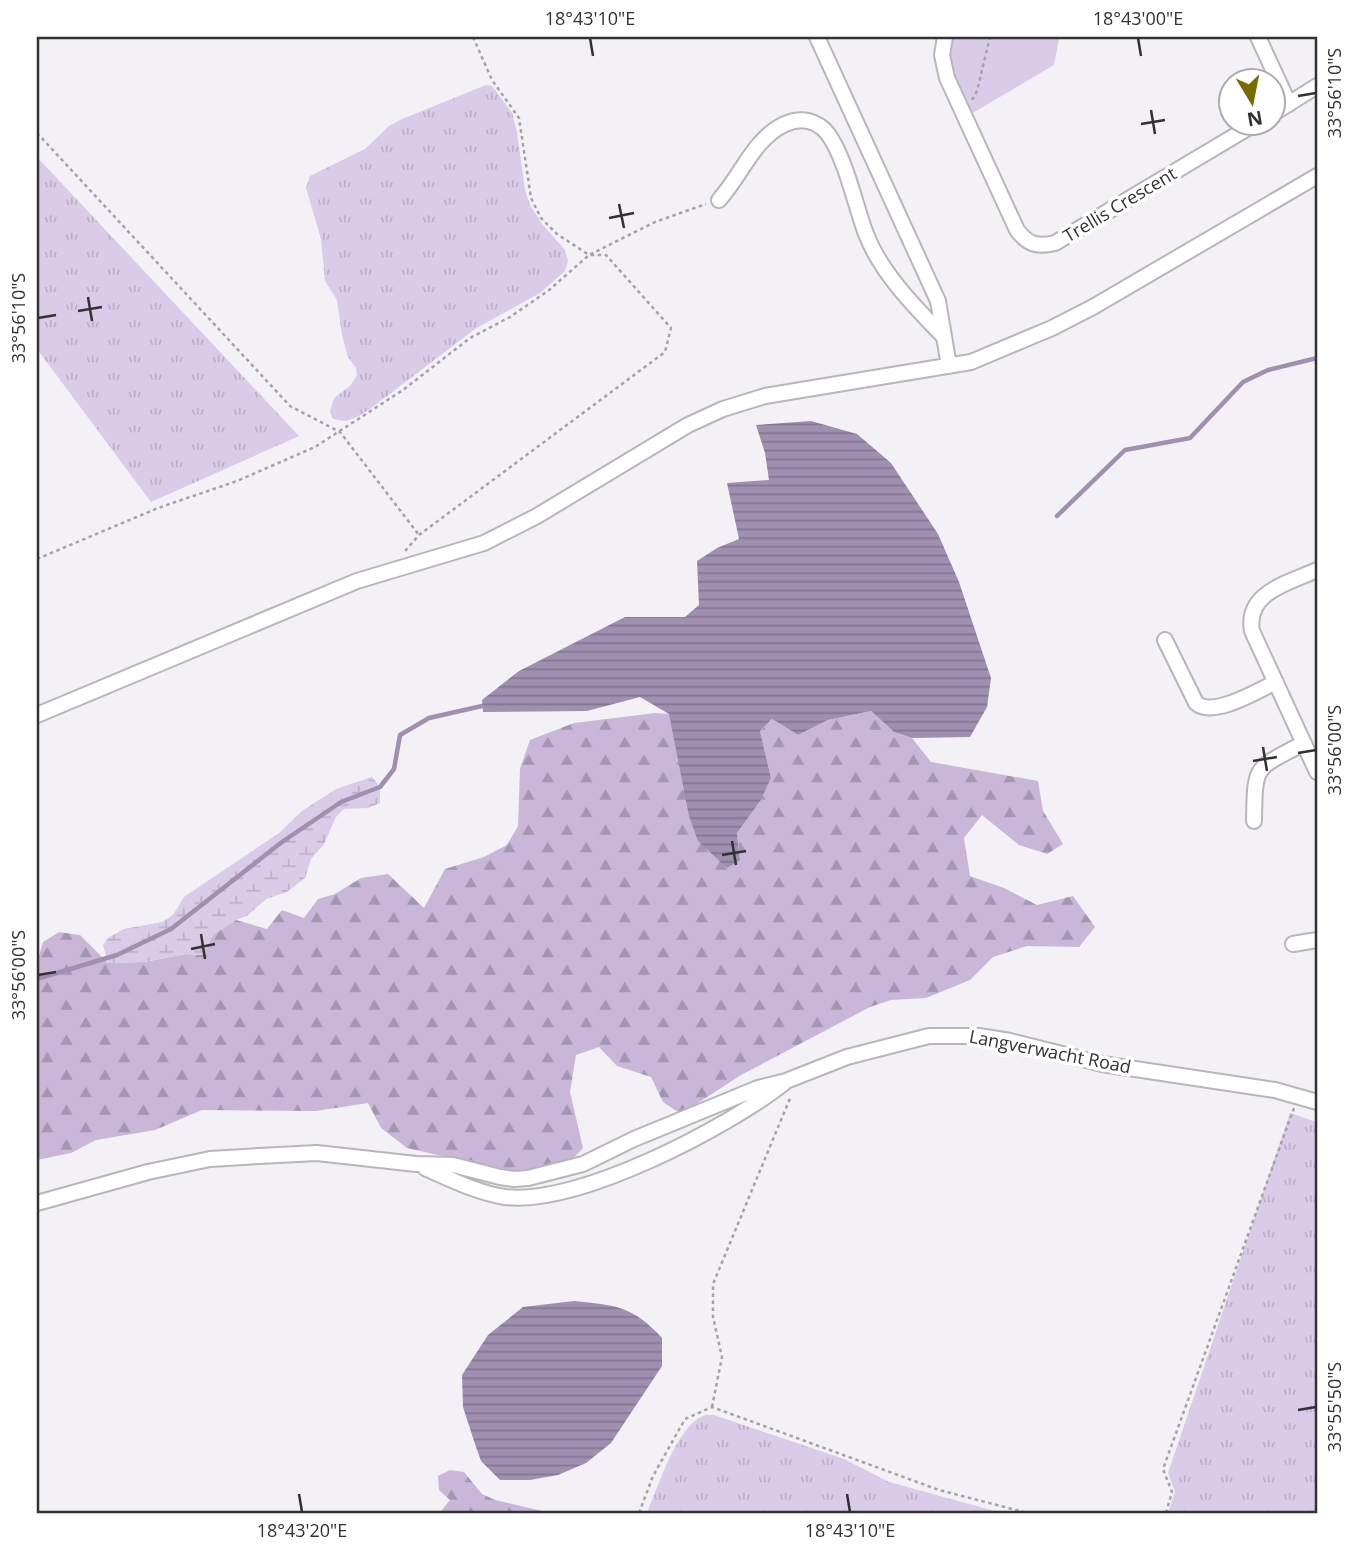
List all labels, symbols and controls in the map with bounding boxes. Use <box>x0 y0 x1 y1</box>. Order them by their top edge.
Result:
text: 18°43'10"E <box>545 6 635 30</box>
text: 18°43'00"E <box>1093 6 1183 30</box>
text: 33°56'10"S <box>1322 48 1346 138</box>
north arrow <box>1218 66 1288 136</box>
text: N <box>1245 105 1265 133</box>
street label: Trellis Crescent <box>1059 161 1180 247</box>
text: 33°56'10"S <box>6 273 30 363</box>
text: 33°56'00"S <box>1322 705 1346 795</box>
text: 33°56'00"S <box>6 930 30 1020</box>
street label: Langverwacht Road <box>967 1024 1133 1078</box>
text: 33°55'50"S <box>1322 1362 1346 1452</box>
text: 18°43'20"E <box>257 1518 347 1542</box>
text: 18°43'10"E <box>805 1518 895 1542</box>

